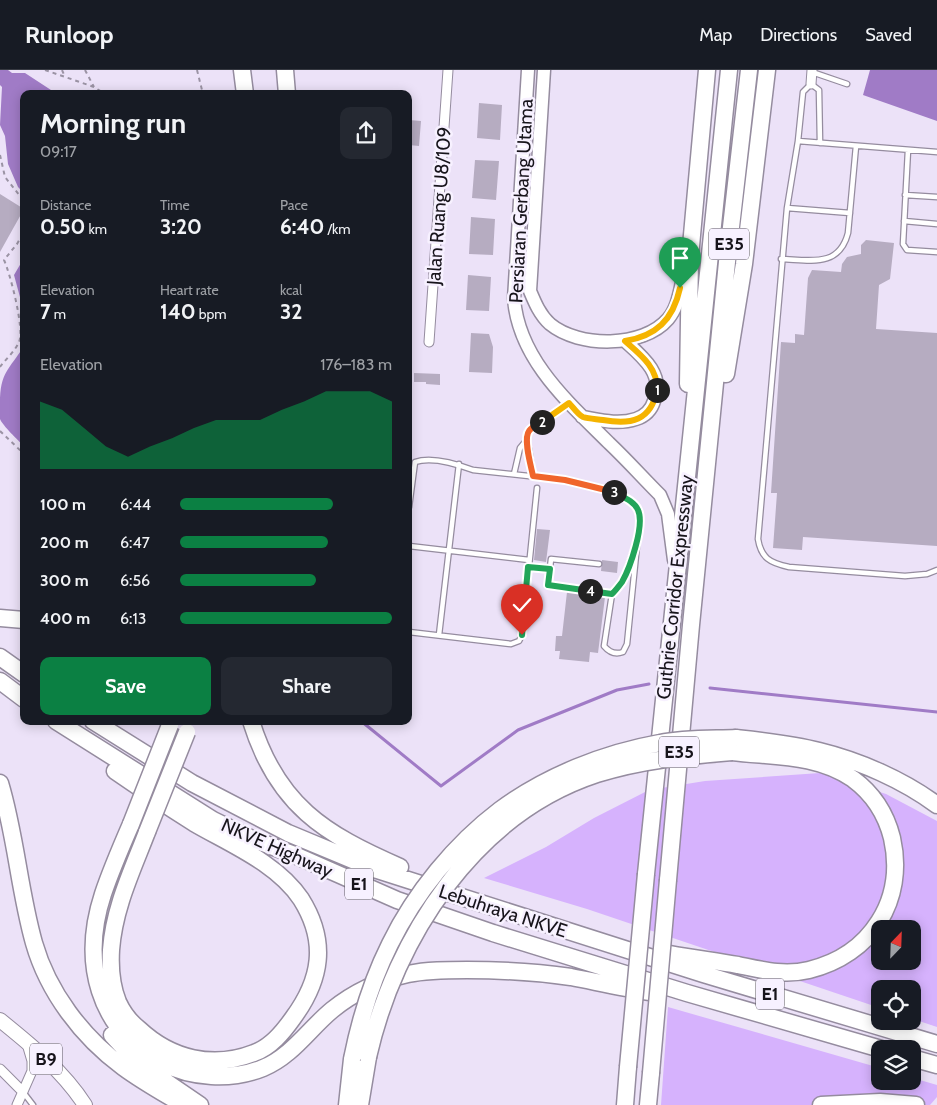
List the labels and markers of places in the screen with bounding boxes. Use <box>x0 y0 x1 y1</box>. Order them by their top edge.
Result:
pin <box>659 237 701 288</box>
pin: 1 <box>644 378 670 402</box>
pin: 2 <box>530 410 554 434</box>
pin: 3 <box>602 480 626 504</box>
pin: 4 <box>578 578 602 604</box>
pin <box>501 584 543 635</box>

